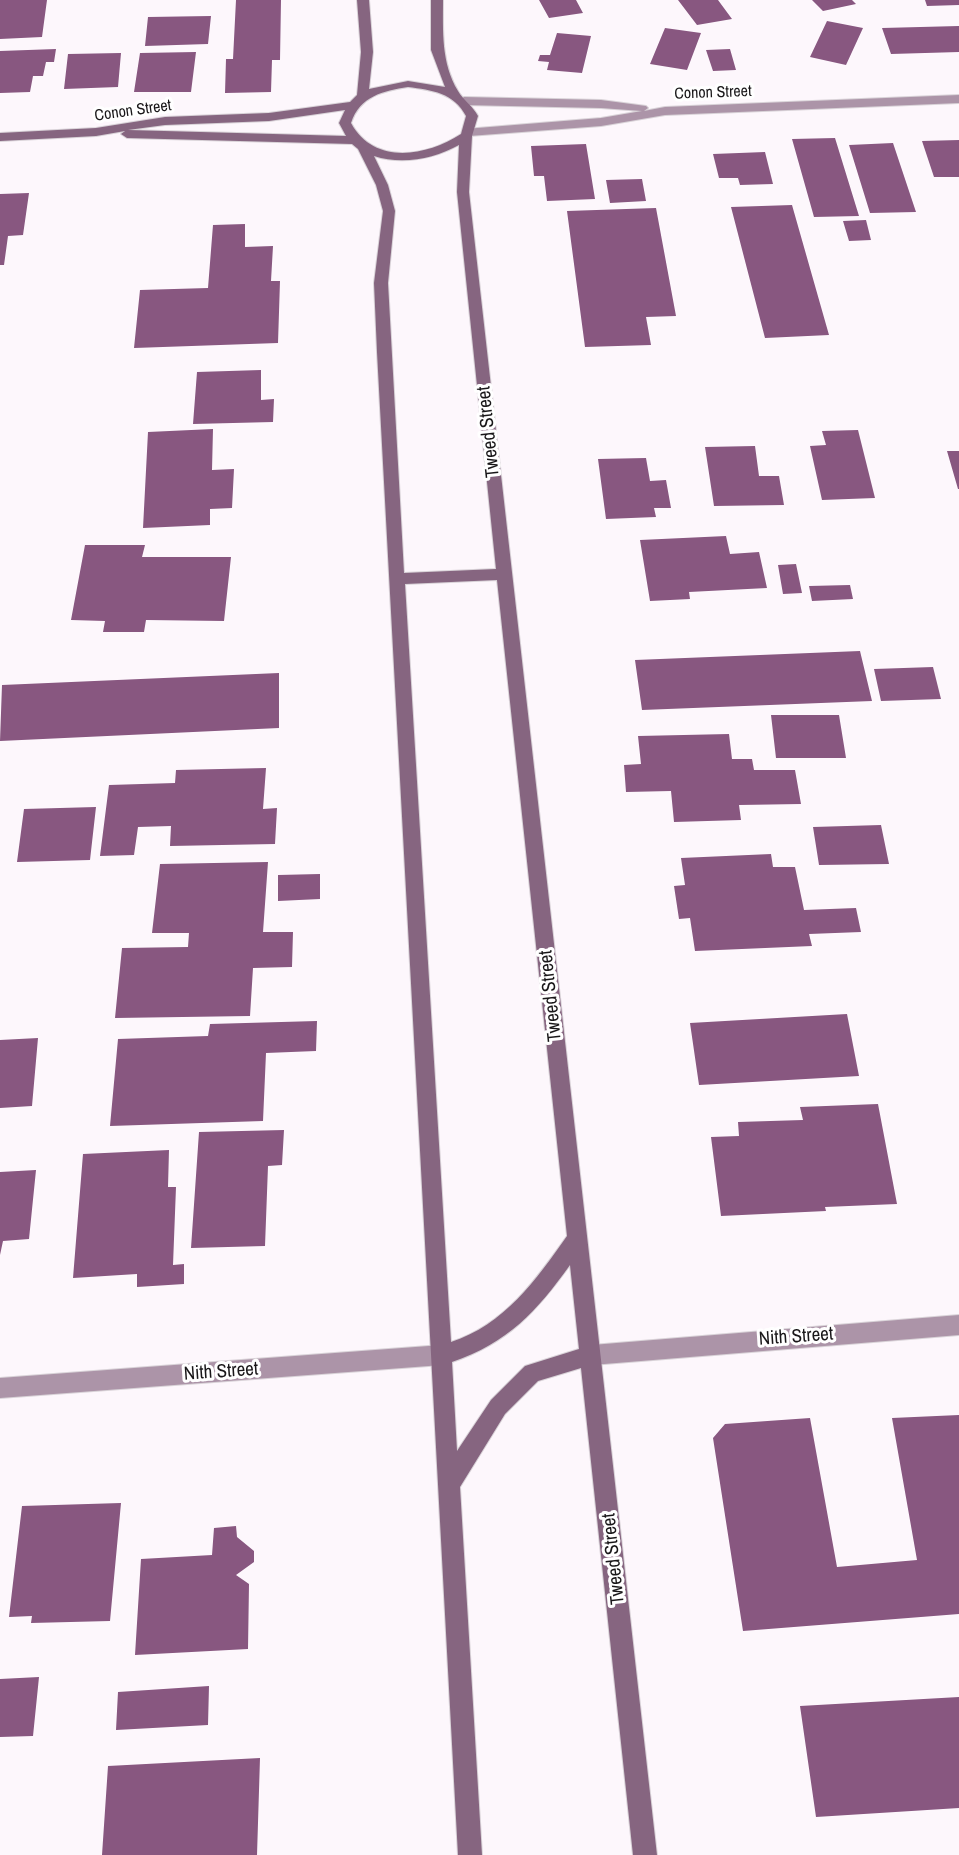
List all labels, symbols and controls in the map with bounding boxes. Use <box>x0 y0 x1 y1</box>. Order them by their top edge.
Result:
street label: Conon Street <box>674 82 752 104</box>
street label: Conon Street <box>93 96 173 126</box>
street label: Tweed Street <box>473 385 505 479</box>
street label: Tweed Street <box>535 949 567 1043</box>
street label: Nith Street <box>758 1323 834 1351</box>
street label: Nith Street <box>183 1358 259 1386</box>
street label: Tweed Street <box>598 1512 630 1606</box>

